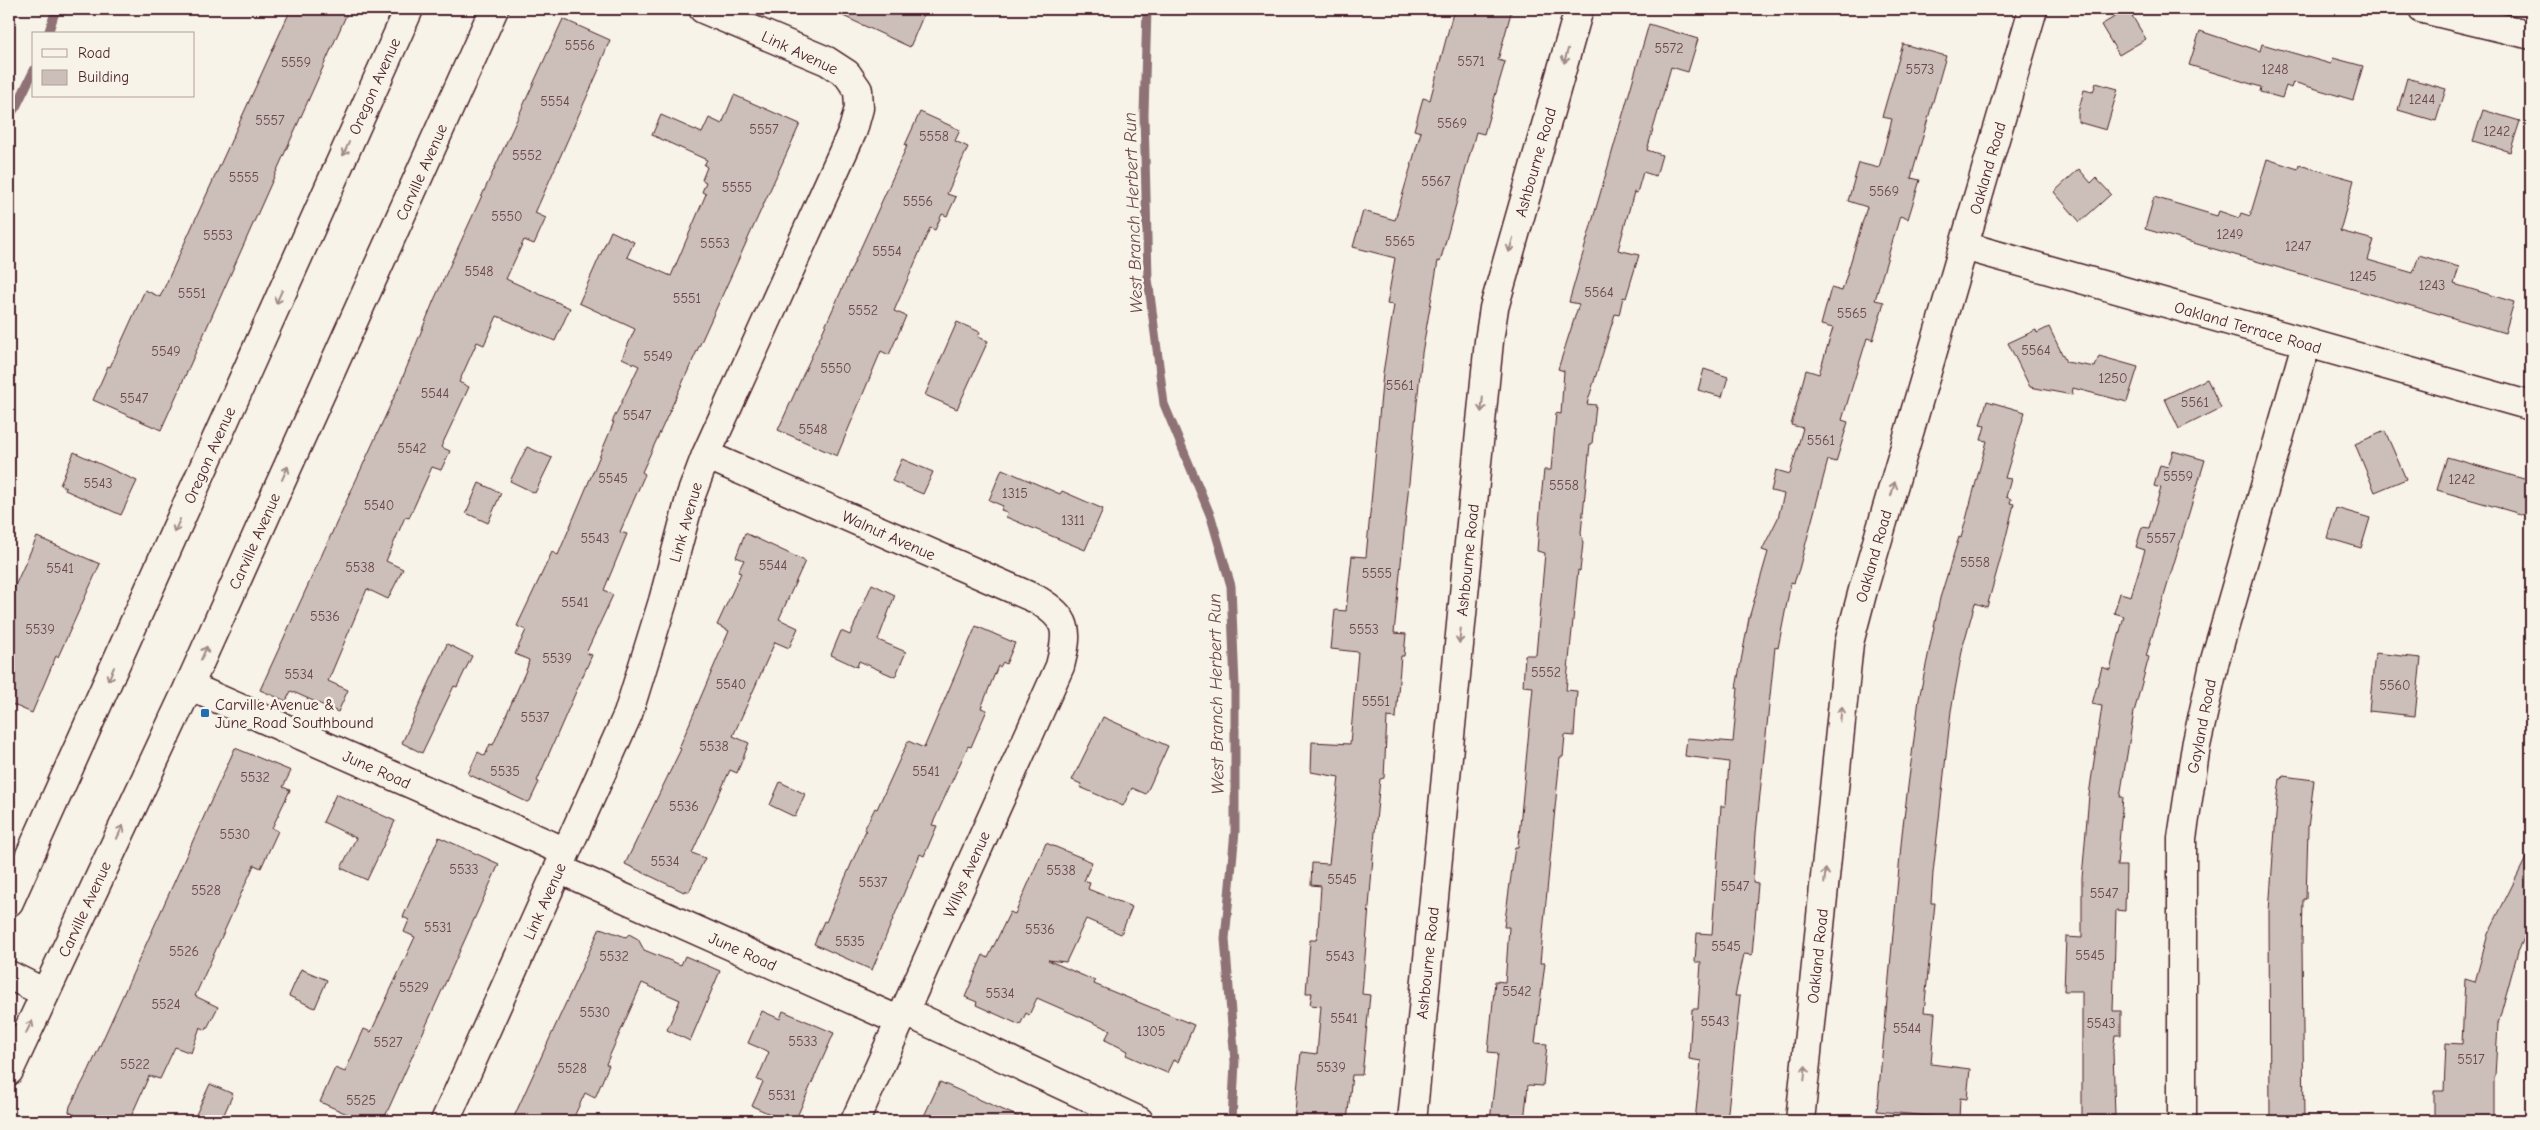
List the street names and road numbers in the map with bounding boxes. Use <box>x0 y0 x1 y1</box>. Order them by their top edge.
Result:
street label: Link Avenue <box>758 27 841 78</box>
street label: Oregon Avenue <box>345 35 404 138</box>
street label: Ashbourne Road <box>1512 106 1560 219</box>
street label: Oakland Road <box>1966 120 2010 217</box>
street label: Carville Avenue <box>393 121 451 224</box>
street label: Oakland Terrace Road <box>2172 298 2323 358</box>
street label: Oregon Avenue <box>180 404 239 507</box>
street label: Link Avenue <box>666 480 706 564</box>
street label: Carville Avenue <box>226 490 284 593</box>
street label: Ashbourne Road <box>1453 503 1483 617</box>
street label: Walnut Avenue <box>839 507 938 565</box>
street label: Oakland Road <box>1852 508 1896 605</box>
street label: Gayland Road <box>2184 677 2220 775</box>
street label: June Road <box>340 747 413 793</box>
street label: Willys Avenue <box>940 829 994 920</box>
street label: Carville Avenue <box>55 859 115 960</box>
street label: Link Avenue <box>520 860 570 943</box>
street label: Ashbourne Road <box>1413 906 1443 1020</box>
street label: Oakland Road <box>1804 908 1832 1004</box>
street label: June Road <box>706 929 779 975</box>

